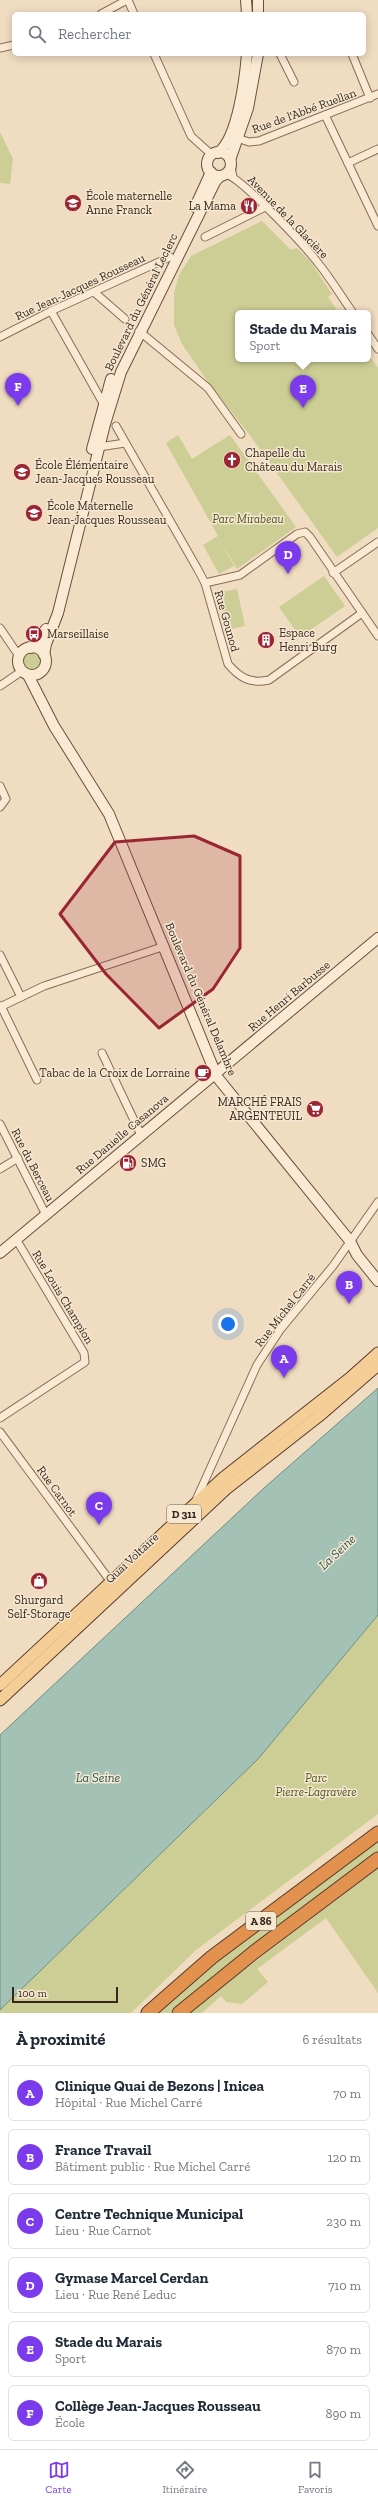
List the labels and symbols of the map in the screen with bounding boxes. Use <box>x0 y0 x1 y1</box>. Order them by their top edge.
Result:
street label: Rue de l'Abbé Ruellan <box>250 86 358 136</box>
street label: Avenue de la Glacière <box>245 173 331 262</box>
place label: École maternelle Anne Franck <box>86 188 173 217</box>
school or university icon: École maternelle Anne Franck <box>63 193 83 213</box>
restaurant icon: La Mama <box>239 196 259 216</box>
place label: La Mama <box>189 199 236 213</box>
street label: Boulevard du Général Leclerc <box>102 230 181 373</box>
street label: Rue Jean-Jacques Rousseau <box>13 251 147 323</box>
pin: F <box>5 373 31 406</box>
pin: E <box>290 375 316 408</box>
place label: Chapelle du Château du Marais <box>245 446 342 474</box>
church icon: Chapelle du Château du Marais <box>222 450 242 470</box>
place label: École Élémentaire Jean-Jacques Rousseau <box>35 457 155 486</box>
school or university icon: École Élémentaire Jean-Jacques Rousseau <box>12 462 32 482</box>
place label: École Maternelle Jean-Jacques Rousseau <box>47 498 167 527</box>
school or university icon: École Maternelle Jean-Jacques Rousseau <box>24 503 44 523</box>
park label: Parc Mirabeau <box>212 512 284 526</box>
pin: D <box>275 541 301 574</box>
street label: Rue Gounod <box>212 589 243 654</box>
bus stop icon: Marseillaise <box>24 624 44 644</box>
place label: Espace Henri Burg <box>279 626 337 654</box>
place label: Marseillaise <box>47 627 109 641</box>
building icon: Espace Henri Burg <box>256 630 276 650</box>
street label: Boulevard du Général Delambre <box>162 920 240 1078</box>
street label: Rue Henri Barbusse <box>245 958 333 1034</box>
cafe icon: Tabac de la Croix de Lorraine <box>193 1063 213 1083</box>
place label: Tabac de la Croix de Lorraine <box>39 1066 190 1080</box>
street label: Rue Danielle Casanova <box>73 1091 171 1177</box>
place label: MARCHÉ FRAIS ARGENTEUIL <box>218 1094 302 1123</box>
supermarket icon: MARCHÉ FRAIS ARGENTEUIL <box>305 1099 325 1119</box>
street label: Rue du Berceau <box>9 1126 58 1204</box>
fuel station icon: SMG <box>118 1153 138 1173</box>
place label: SMG <box>141 1156 166 1170</box>
street label: Rue Louis Champion <box>29 1248 97 1347</box>
street label: Rue Michel Carré <box>252 1270 318 1350</box>
pin: B <box>336 1271 362 1304</box>
your location <box>218 1314 238 1334</box>
pin: A <box>271 1345 297 1378</box>
street label: Rue Carnot <box>34 1463 80 1519</box>
pin: C <box>86 1492 112 1525</box>
road number: D 311 <box>167 1505 201 1523</box>
street label: Quai Voltaire <box>102 1530 162 1586</box>
water label: La Seine <box>316 1531 359 1573</box>
shop icon: Shurgard Self-Storage <box>29 1571 49 1591</box>
place label: Shurgard Self-Storage <box>8 1593 71 1621</box>
water label: La Seine <box>76 1770 121 1785</box>
park label: Parc Pierre-Lagravère <box>275 1771 357 1799</box>
road number: A 86 <box>246 1912 276 1930</box>
scale bar <box>12 1985 118 2004</box>

